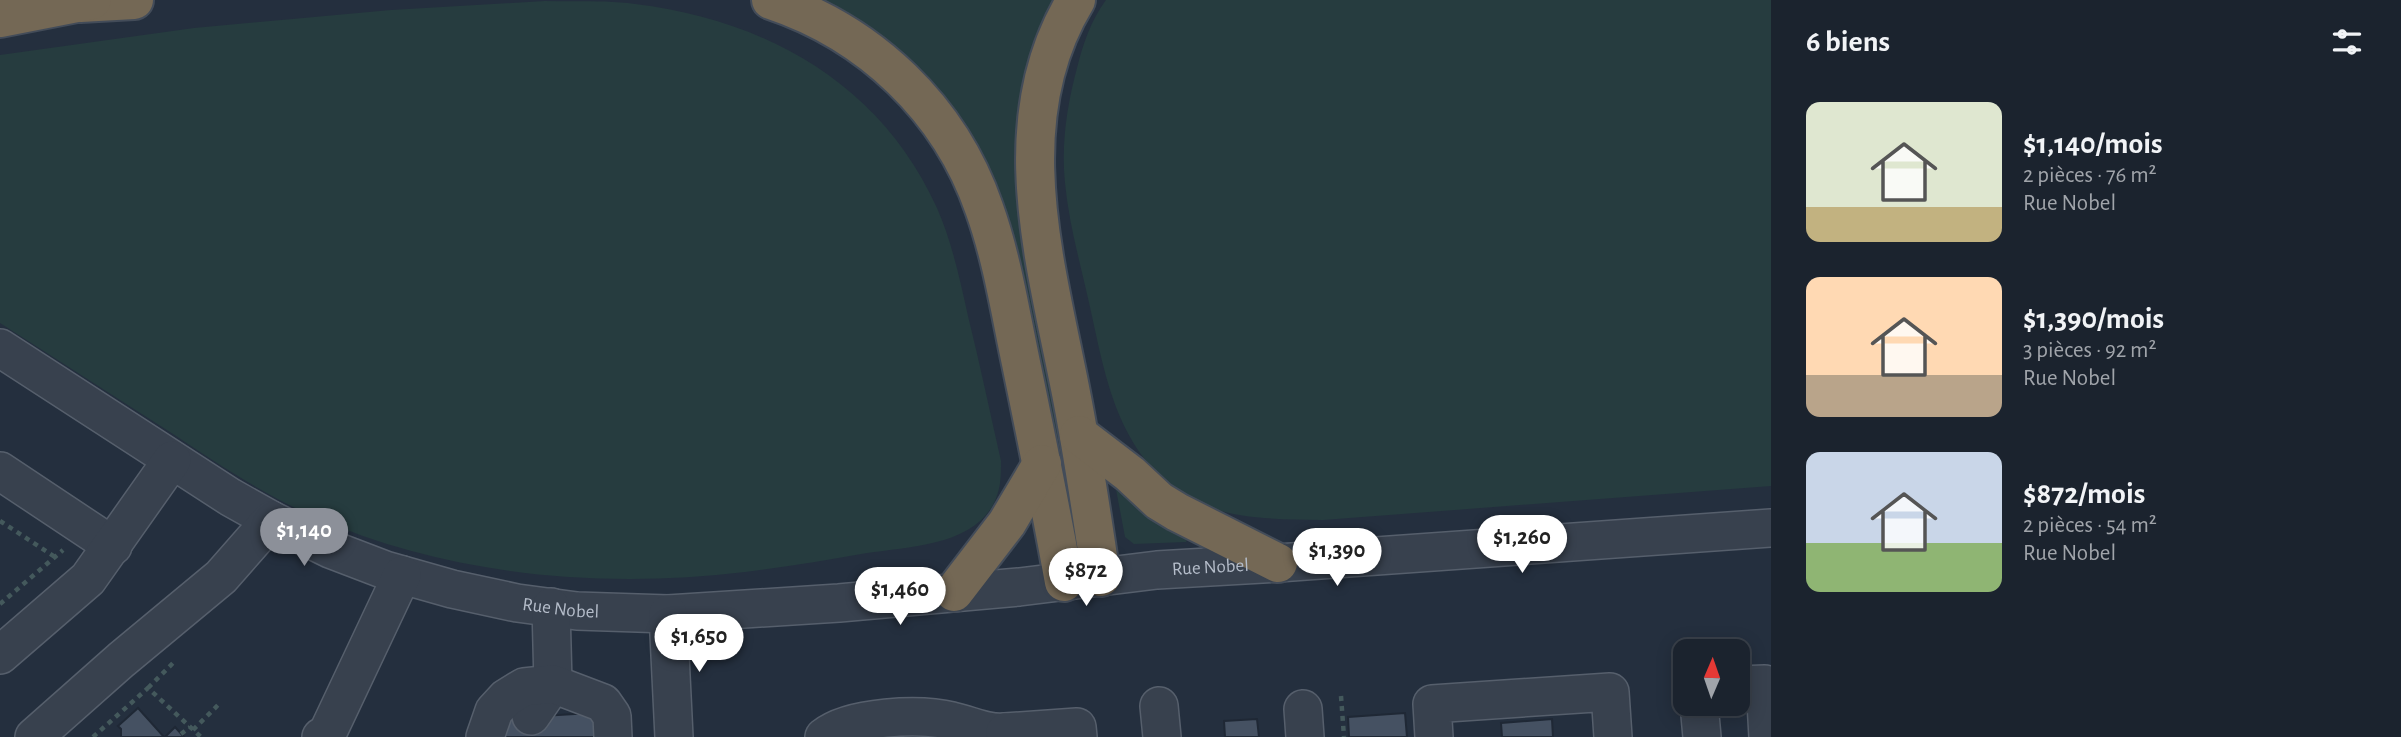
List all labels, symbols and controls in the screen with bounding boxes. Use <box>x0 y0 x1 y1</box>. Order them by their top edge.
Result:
icon: filters <box>2328 23 2366 61</box>
text: 6 biens <box>1806 27 1890 57</box>
text: $1,140/mois <box>2023 129 2163 159</box>
icon: home <box>1862 130 1946 214</box>
text: 2 pièces · 76 m² <box>2023 164 2157 187</box>
text: Rue Nobel <box>2023 192 2116 215</box>
text: $1,390/mois <box>2023 304 2164 334</box>
icon: home <box>1862 305 1946 389</box>
text: 3 pièces · 92 m² <box>2023 339 2156 362</box>
text: Rue Nobel <box>2023 367 2116 390</box>
text: $872/mois <box>2023 479 2145 509</box>
icon: home <box>1862 480 1946 564</box>
pin: $1,140 <box>247 508 361 568</box>
text: 2 pièces · 54 m² <box>2023 514 2157 537</box>
pin: $1,260 <box>1465 516 1579 575</box>
text: $1,140 <box>276 519 332 542</box>
text: $1,260 <box>1493 526 1551 549</box>
pin: $1,390 <box>1280 528 1394 588</box>
text: $1,390 <box>1309 539 1365 562</box>
text: Rue Nobel <box>2023 542 2116 565</box>
pin: $872 <box>1045 548 1127 608</box>
street label: Rue Nobel <box>1171 555 1249 579</box>
text: $872 <box>1065 559 1107 582</box>
pin: $1,460 <box>843 568 957 627</box>
text: $1,460 <box>871 578 929 601</box>
street label: Rue Nobel <box>521 594 599 621</box>
pin: $1,650 <box>642 614 756 674</box>
text: $1,650 <box>671 625 727 648</box>
north arrow <box>1673 639 1750 716</box>
map controls <box>1673 639 1750 716</box>

